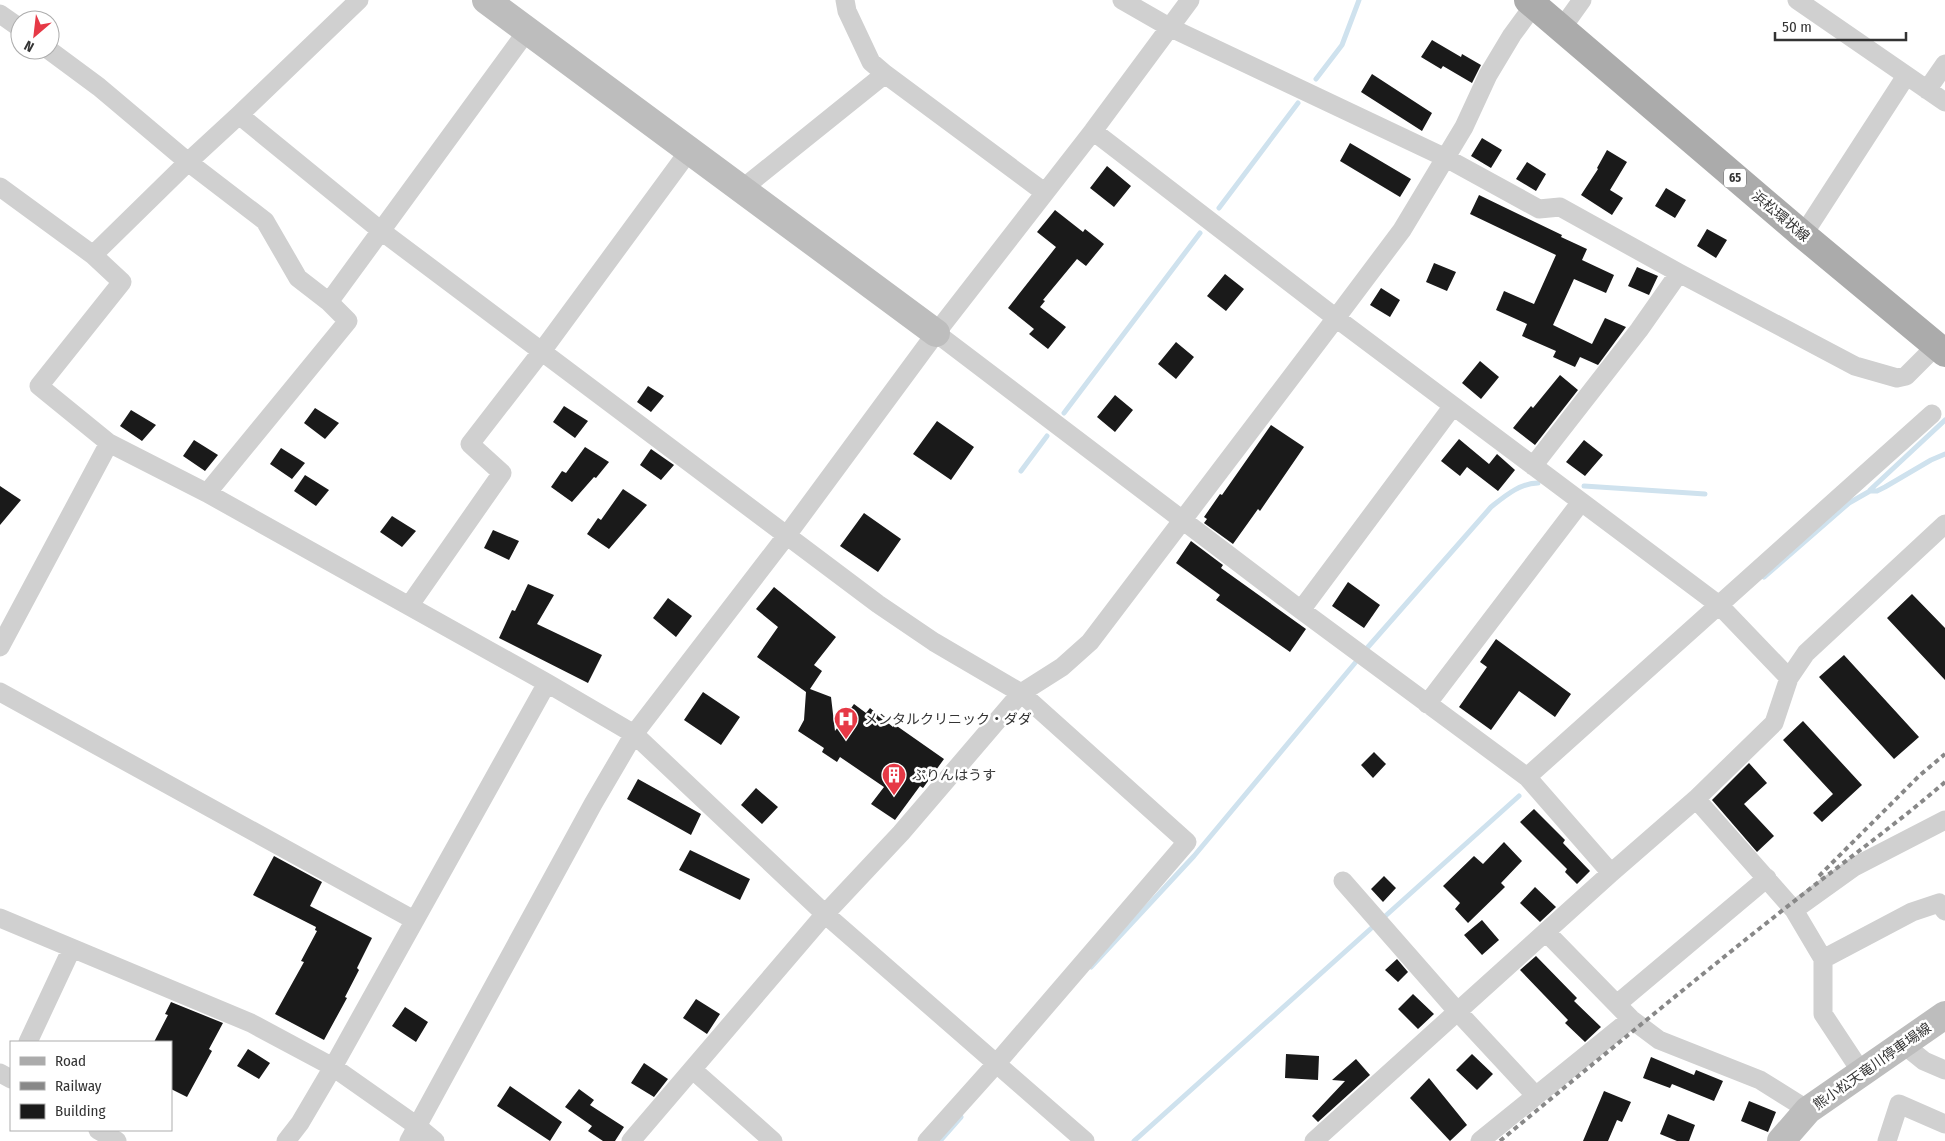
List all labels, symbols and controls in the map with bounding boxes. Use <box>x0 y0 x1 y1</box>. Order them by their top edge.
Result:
north arrow <box>10 10 60 60</box>
scale bar <box>1775 10 1906 42</box>
text: 50 m <box>1782 18 1812 36</box>
text: N <box>21 37 37 56</box>
road number: 65 <box>1724 168 1746 188</box>
street label: 浜松環状線 <box>1748 187 1813 245</box>
hospital icon: メンタルクリニック・ダダ <box>833 706 859 740</box>
place label: メンタルクリニック・ダダ <box>864 711 1032 728</box>
building icon: ぷりんはうす <box>881 762 907 796</box>
place label: ぷりんはうす <box>912 767 996 784</box>
street label: 熊小松天竜川停車場線 <box>1810 1019 1935 1114</box>
legend <box>10 1041 172 1131</box>
text: Road <box>55 1052 86 1070</box>
text: Railway <box>55 1077 102 1095</box>
text: Building <box>55 1102 106 1120</box>

